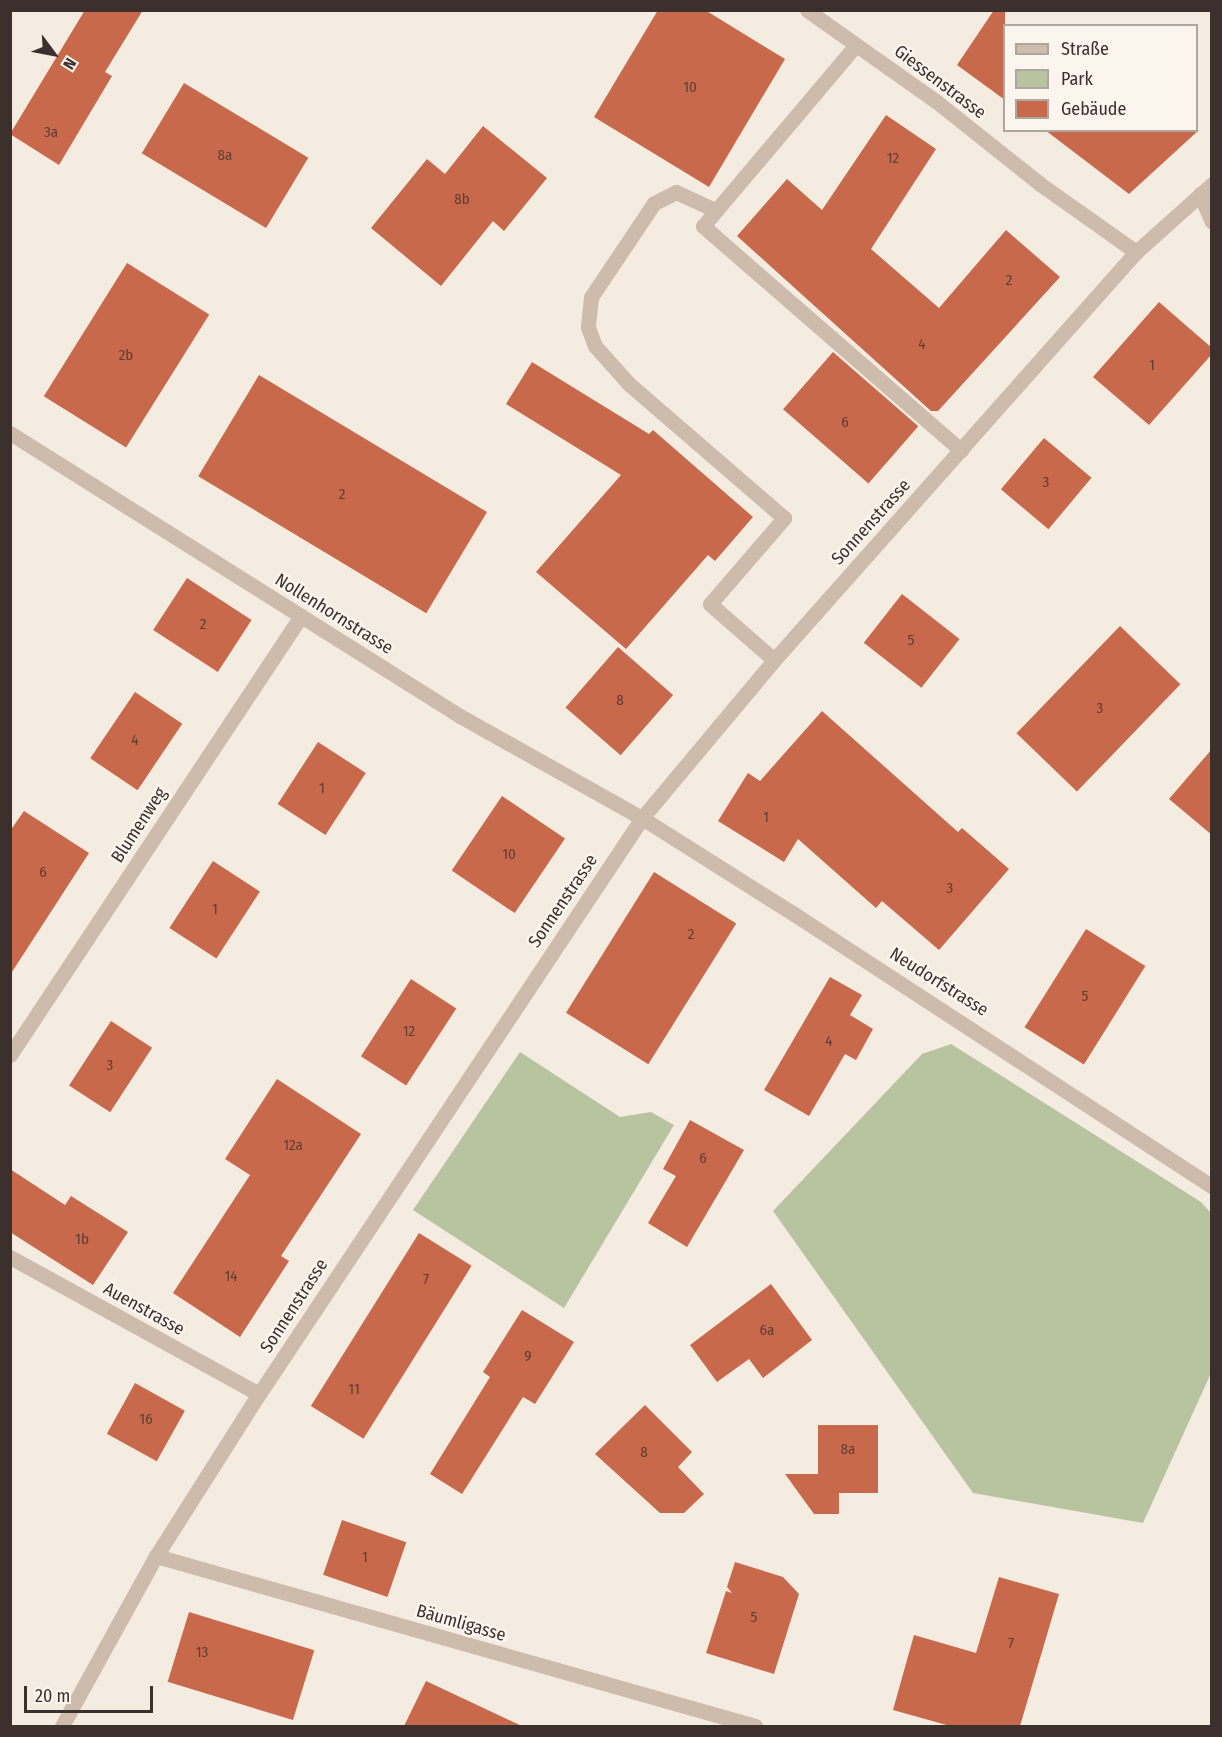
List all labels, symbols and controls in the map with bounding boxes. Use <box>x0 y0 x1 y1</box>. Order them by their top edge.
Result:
north arrow <box>24 24 84 84</box>
legend <box>1003 24 1198 132</box>
text: Straße <box>1061 38 1109 60</box>
street label: Giessenstrasse <box>890 40 990 124</box>
text: N <box>59 55 80 73</box>
text: Park <box>1061 68 1093 90</box>
house number: 10 <box>683 79 697 97</box>
text: Gebäude <box>1061 98 1126 120</box>
house number: 3a <box>44 124 58 142</box>
house number: 8a <box>218 147 232 165</box>
house number: 12 <box>887 150 899 168</box>
house number: 8b <box>454 191 470 209</box>
house number: 2 <box>1006 272 1012 290</box>
house number: 4 <box>918 336 926 354</box>
house number: 2b <box>119 347 133 365</box>
house number: 1 <box>1149 357 1155 375</box>
house number: 6 <box>841 414 849 432</box>
house number: 3 <box>1043 474 1049 492</box>
street label: Sonnenstrasse <box>827 475 915 569</box>
house number: 2 <box>339 486 345 504</box>
street label: Nollenhornstrasse <box>271 569 397 659</box>
house number: 2 <box>200 616 206 634</box>
house number: 5 <box>908 632 914 650</box>
house number: 8 <box>616 692 624 710</box>
house number: 3 <box>1097 700 1103 718</box>
house number: 4 <box>131 732 139 750</box>
house number: 1 <box>319 780 325 798</box>
street label: Blumenweg <box>107 783 171 867</box>
house number: 1 <box>763 809 769 827</box>
house number: 10 <box>502 846 516 864</box>
street label: Sonnenstrasse <box>524 850 602 952</box>
house number: 6 <box>39 864 47 882</box>
house number: 3 <box>947 880 953 898</box>
house number: 1 <box>212 901 218 919</box>
house number: 2 <box>688 926 694 944</box>
street label: Neudorfstrasse <box>886 943 992 1021</box>
house number: 5 <box>1082 988 1088 1006</box>
house number: 12 <box>403 1023 415 1041</box>
house number: 4 <box>825 1033 833 1051</box>
house number: 3 <box>107 1057 113 1075</box>
house number: 12a <box>283 1137 303 1155</box>
house number: 6 <box>699 1150 707 1168</box>
house number: 1b <box>75 1231 89 1249</box>
street label: Sonnenstrasse <box>256 1255 332 1357</box>
house number: 14 <box>224 1268 238 1286</box>
house number: 7 <box>423 1271 429 1289</box>
street label: Auenstrasse <box>100 1278 188 1340</box>
house number: 6a <box>760 1322 774 1340</box>
house number: 9 <box>524 1348 532 1366</box>
house number: 11 <box>348 1381 360 1399</box>
house number: 16 <box>139 1411 153 1429</box>
house number: 8a <box>841 1441 855 1459</box>
house number: 8 <box>640 1444 648 1462</box>
house number: 1 <box>362 1549 368 1567</box>
street label: Bäumligasse <box>414 1600 508 1646</box>
house number: 5 <box>751 1609 757 1627</box>
house number: 7 <box>1008 1635 1014 1653</box>
house number: 13 <box>196 1644 208 1662</box>
scale bar <box>27 1674 156 1712</box>
text: 20 m <box>35 1685 70 1707</box>

